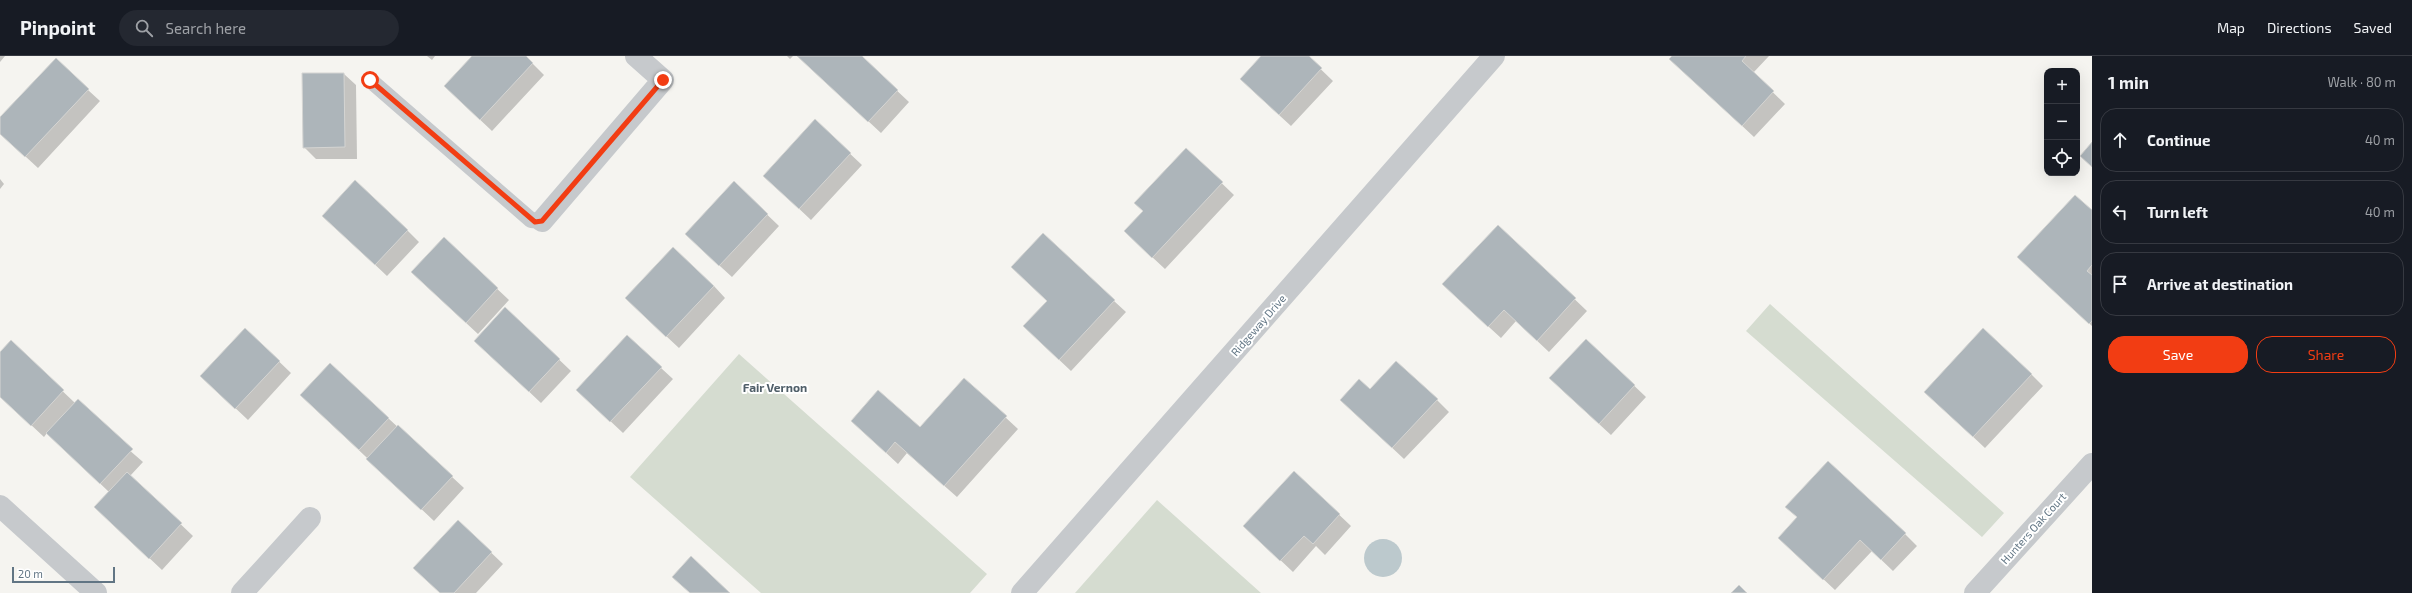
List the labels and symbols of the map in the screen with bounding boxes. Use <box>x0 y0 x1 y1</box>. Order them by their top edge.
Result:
route start <box>361 71 379 89</box>
route end <box>654 71 672 89</box>
street label: Ridgeway Drive <box>1228 292 1288 358</box>
district label: Fair Vernon <box>743 380 807 394</box>
street label: Hunters Oak Court <box>1998 490 2068 566</box>
scale bar <box>12 565 115 584</box>

